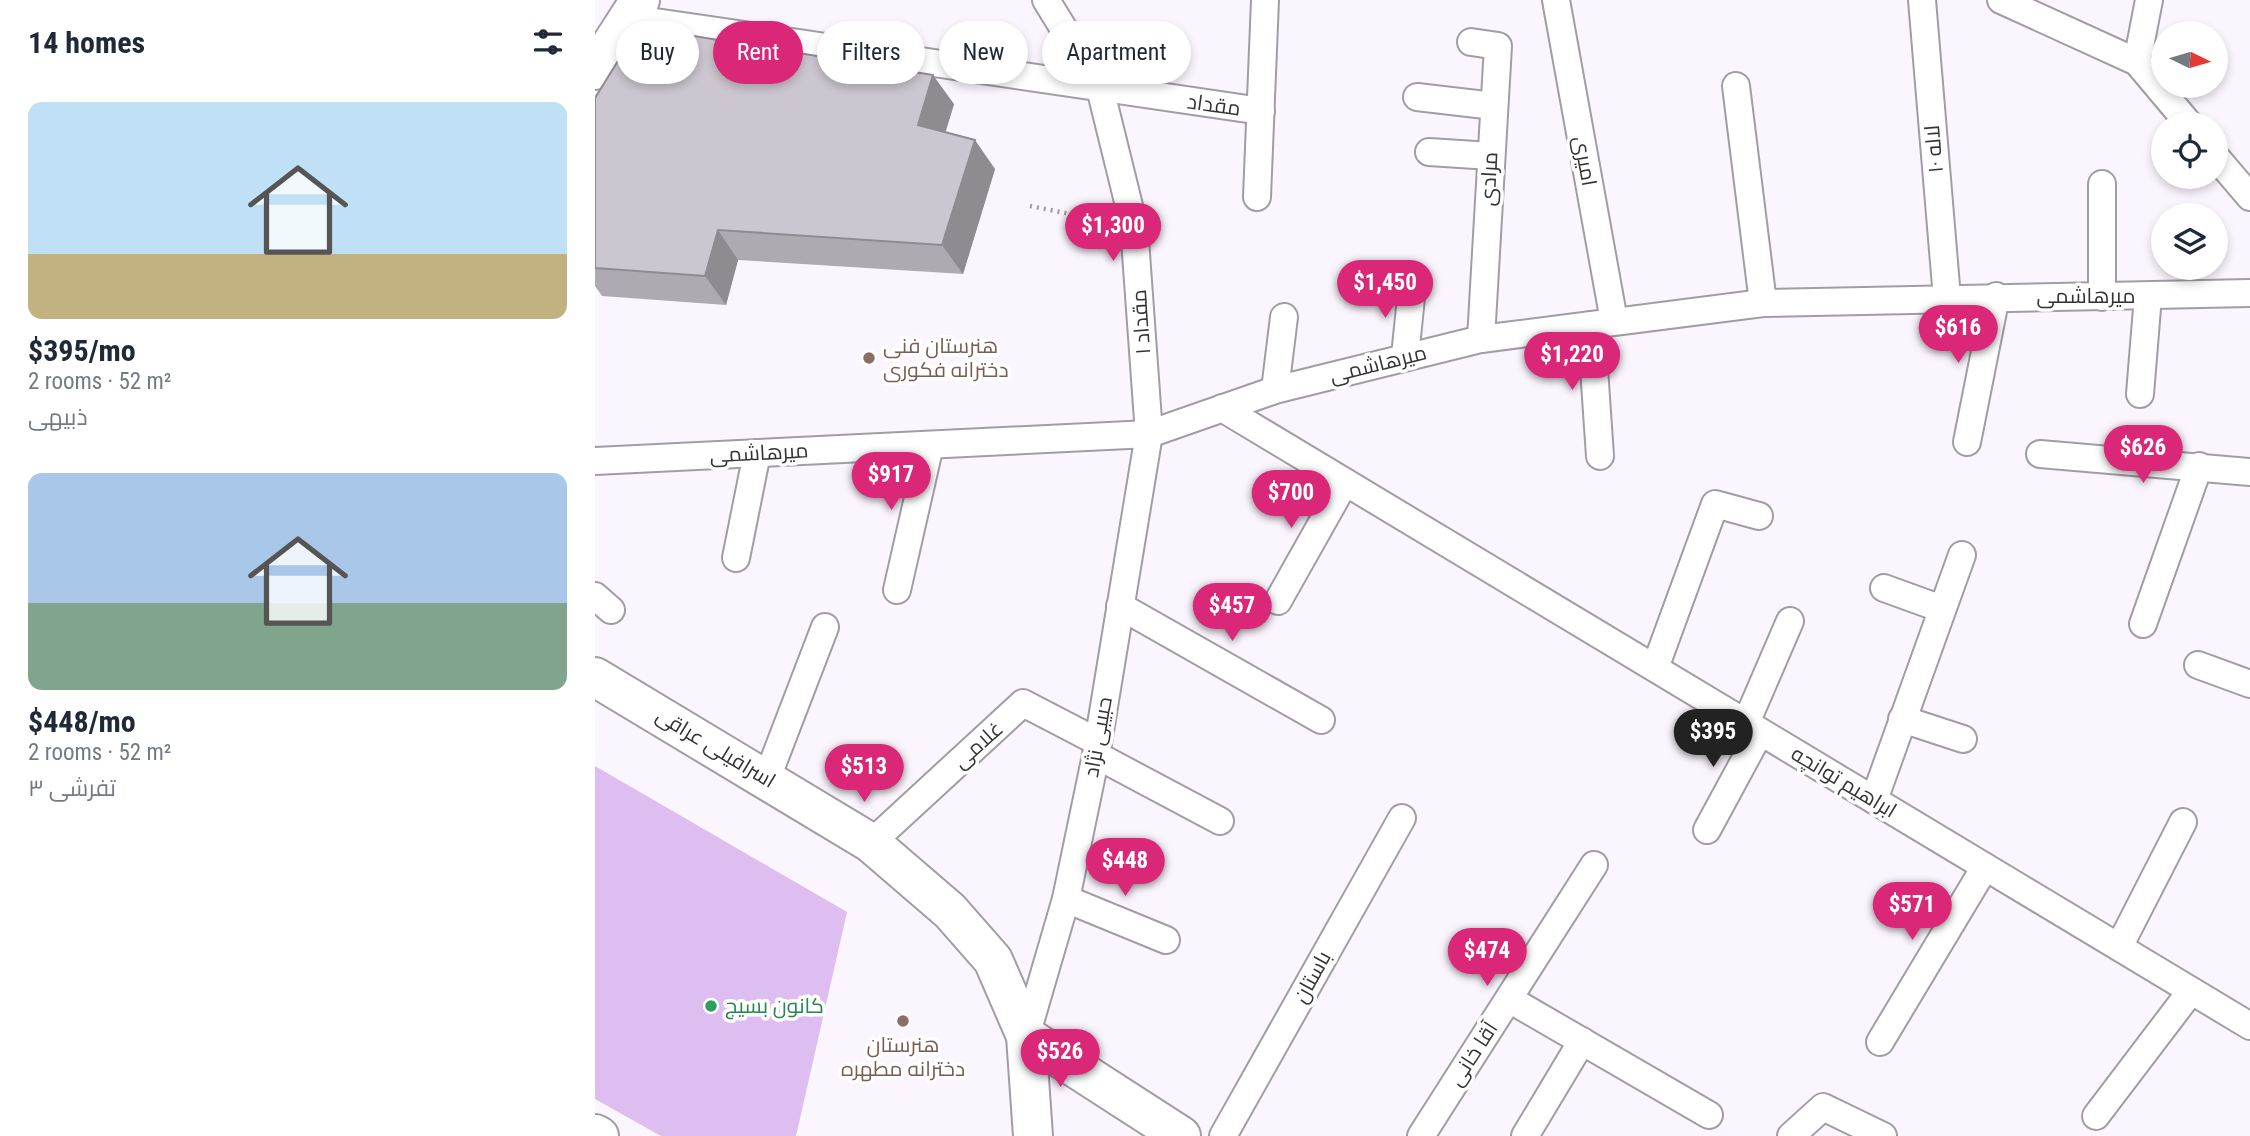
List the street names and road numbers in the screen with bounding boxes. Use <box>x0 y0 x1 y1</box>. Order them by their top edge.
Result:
street label: مقداد <box>1186 89 1242 121</box>
street label: لاله ۱۰ <box>1920 124 1948 174</box>
street label: امیری <box>1568 134 1601 188</box>
street label: مرادی <box>1476 151 1503 207</box>
street label: میرهاشمی <box>2037 284 2135 309</box>
street label: مقداد ۱ <box>1127 289 1155 355</box>
street label: میرهاشمی <box>1327 340 1429 389</box>
street label: میرهاشمی <box>709 438 809 469</box>
street label: حبیبی نژاد <box>1079 695 1118 779</box>
street label: اسرافیلی عراقی <box>651 703 780 794</box>
street label: غلامی <box>948 716 1008 774</box>
street label: ابراهیم توانچه <box>1786 741 1901 825</box>
street label: باستان <box>1288 947 1337 1008</box>
street label: آقا خانی <box>1443 1017 1504 1091</box>

